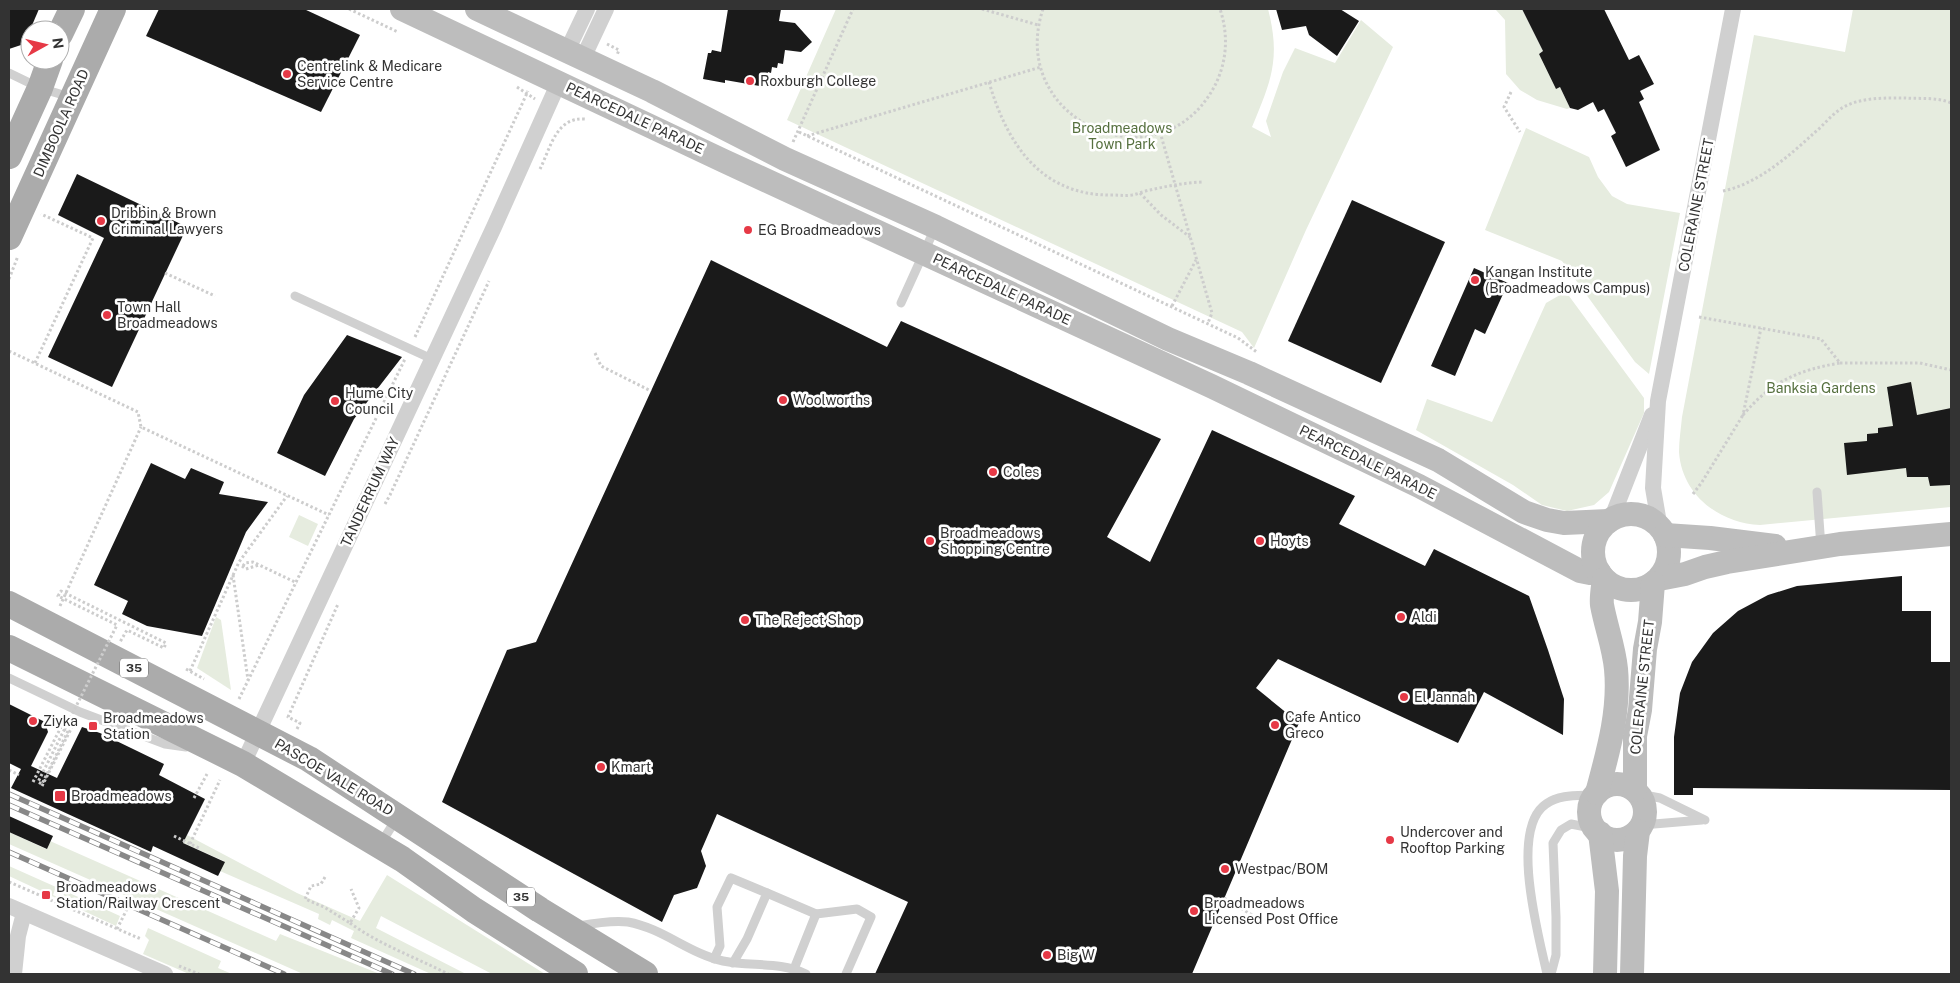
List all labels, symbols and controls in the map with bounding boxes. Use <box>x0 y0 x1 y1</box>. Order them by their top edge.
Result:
north arrow <box>20 20 70 70</box>
text: N <box>49 37 67 50</box>
place label: Centrelink & Medicare Service Centre <box>297 58 442 90</box>
street label: DIMBOOLA ROAD <box>30 67 92 179</box>
marker: Centrelink & Medicare Service Centre <box>281 68 293 80</box>
place label: Roxburgh College <box>760 73 876 89</box>
marker: Roxburgh College <box>744 75 756 87</box>
street label: PEARCEDALE PARADE <box>563 79 707 157</box>
park label: Broadmeadows Town Park <box>1072 120 1172 152</box>
street label: COLERAINE STREET <box>1675 137 1717 273</box>
place label: Dribbin & Brown Criminal Lawyers <box>111 205 223 237</box>
marker: Dribbin & Brown Criminal Lawyers <box>95 215 107 227</box>
place label: EG Broadmeadows <box>758 222 881 238</box>
marker: EG Broadmeadows <box>742 224 754 236</box>
street label: PEARCEDALE PARADE <box>930 250 1074 328</box>
place label: Kangan Institute (Broadmeadows Campus) <box>1485 264 1650 296</box>
marker: Kangan Institute (Broadmeadows Campus) <box>1469 274 1481 286</box>
place label: Town Hall Broadmeadows <box>117 299 217 331</box>
marker: Town Hall Broadmeadows <box>101 309 113 321</box>
park label: Banksia Gardens <box>1766 380 1876 396</box>
place label: Hume City Council <box>345 385 414 417</box>
place label: Woolworths <box>793 392 870 408</box>
marker: Woolworths <box>777 394 789 406</box>
marker: Hume City Council <box>329 395 341 407</box>
street label: PEARCEDALE PARADE <box>1297 422 1439 502</box>
street label: TANDERRUM WAY <box>338 434 403 549</box>
place label: Coles <box>1003 464 1039 480</box>
marker: Coles <box>987 466 999 478</box>
place label: Broadmeadows Shopping Centre <box>940 525 1050 557</box>
place label: Hoyts <box>1270 533 1308 549</box>
marker: Broadmeadows Shopping Centre <box>924 535 936 547</box>
marker: Hoyts <box>1254 535 1266 547</box>
place label: Aldi <box>1411 609 1437 625</box>
marker: Aldi <box>1395 611 1407 623</box>
place label: The Reject Shop <box>755 612 861 628</box>
marker: The Reject Shop <box>739 614 751 626</box>
street label: COLERAINE STREET <box>1627 619 1657 755</box>
road number: 35 <box>120 658 148 678</box>
place label: El Jannah <box>1414 689 1475 705</box>
marker: El Jannah <box>1398 691 1410 703</box>
place label: Cafe Antico Greco <box>1285 709 1361 741</box>
place label: Broadmeadows Station <box>103 710 203 742</box>
place label: Ziyka <box>43 713 78 729</box>
marker: Ziyka <box>27 715 39 727</box>
marker: Cafe Antico Greco <box>1269 719 1281 731</box>
marker: Broadmeadows Station <box>87 720 99 732</box>
street label: PASCOE VALE ROAD <box>272 735 396 819</box>
place label: Kmart <box>611 759 651 775</box>
marker: Kmart <box>595 761 607 773</box>
place label: Broadmeadows <box>71 788 171 804</box>
marker: Broadmeadows <box>53 789 67 803</box>
place label: Undercover and Rooftop Parking <box>1400 824 1505 856</box>
marker: Undercover and Rooftop Parking <box>1384 834 1396 846</box>
place label: Westpac/BOM <box>1235 861 1329 877</box>
marker: Westpac/BOM <box>1219 863 1231 875</box>
place label: Broadmeadows Station/Railway Crescent <box>56 879 220 911</box>
road number: 35 <box>507 888 535 906</box>
marker: Broadmeadows Station/Railway Crescent <box>40 889 52 901</box>
place label: Broadmeadows Licensed Post Office <box>1204 895 1338 927</box>
marker: Broadmeadows Licensed Post Office <box>1188 905 1200 917</box>
place label: Big W <box>1057 947 1096 963</box>
marker: Big W <box>1041 949 1053 961</box>

